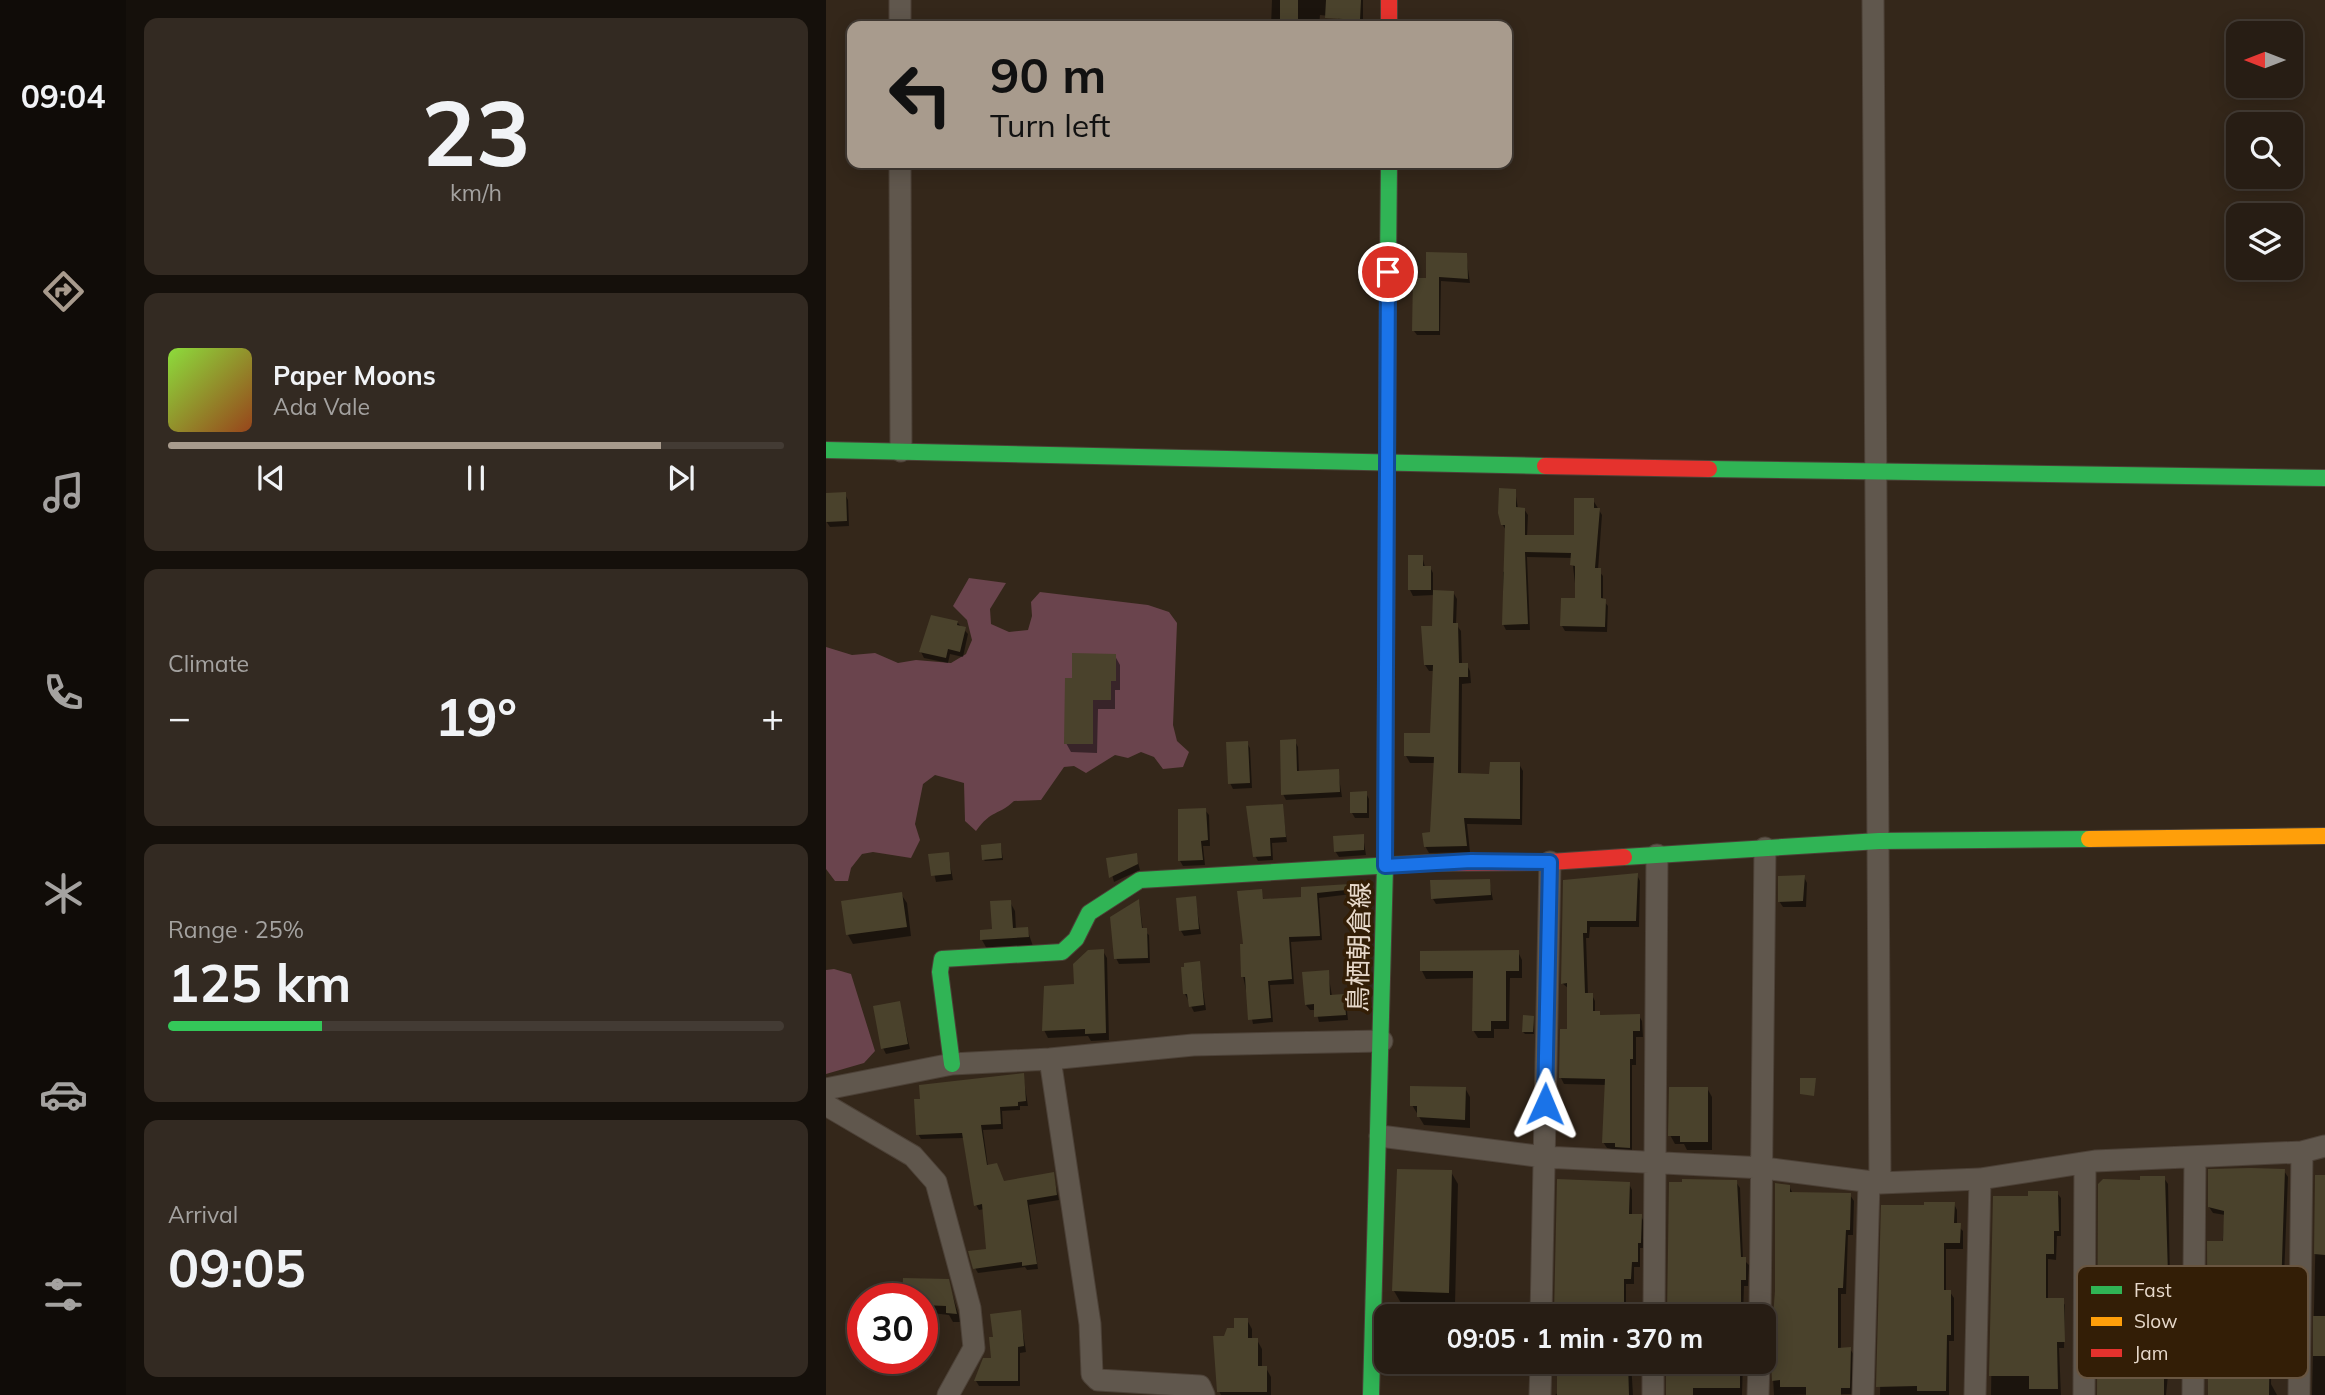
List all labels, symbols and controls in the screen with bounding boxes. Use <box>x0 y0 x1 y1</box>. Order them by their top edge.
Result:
north arrow <box>2226 21 2303 98</box>
map controls <box>2226 21 2303 280</box>
text: 90 m <box>990 44 1106 105</box>
icon: left <box>875 49 966 140</box>
text: 23 <box>421 75 531 189</box>
text: 09:04 <box>21 76 105 116</box>
text: Turn left <box>990 105 1110 145</box>
button: search <box>2226 112 2303 189</box>
text: km/h <box>450 178 502 207</box>
button: layers <box>2226 203 2303 280</box>
pin <box>1358 242 1418 302</box>
icon: arrive <box>1369 253 1407 291</box>
icon: directions <box>39 267 88 316</box>
text: Paper Moons <box>273 359 436 392</box>
text: Ada Vale <box>273 392 370 421</box>
icon: previous <box>252 459 290 497</box>
icon: pause <box>457 459 495 497</box>
icon: next <box>662 459 700 497</box>
icon: music <box>39 468 88 517</box>
text: Climate <box>168 649 249 678</box>
icon: phone <box>39 668 88 717</box>
text: 19° <box>435 684 517 749</box>
text: − <box>168 693 191 741</box>
text: + <box>761 693 784 741</box>
icon: climate <box>39 869 88 918</box>
street label: 鳥栖朝倉線 <box>1341 882 1376 1012</box>
text: Range · 25% <box>168 915 304 944</box>
text: 125 km <box>168 950 351 1015</box>
position arrow <box>1508 1067 1582 1141</box>
icon: car <box>39 1070 88 1119</box>
text: Arrival <box>168 1200 238 1229</box>
text: 09:05 <box>168 1235 306 1300</box>
legend <box>2077 1266 2308 1378</box>
icon: filters <box>39 1270 88 1319</box>
text: Fast <box>2134 1278 2172 1302</box>
speed limit sign: 30 <box>847 1283 938 1374</box>
text: Slow <box>2134 1309 2178 1333</box>
text: 09:05 · 1 min · 370 m <box>1447 1322 1703 1355</box>
text: Jam <box>2134 1341 2168 1365</box>

